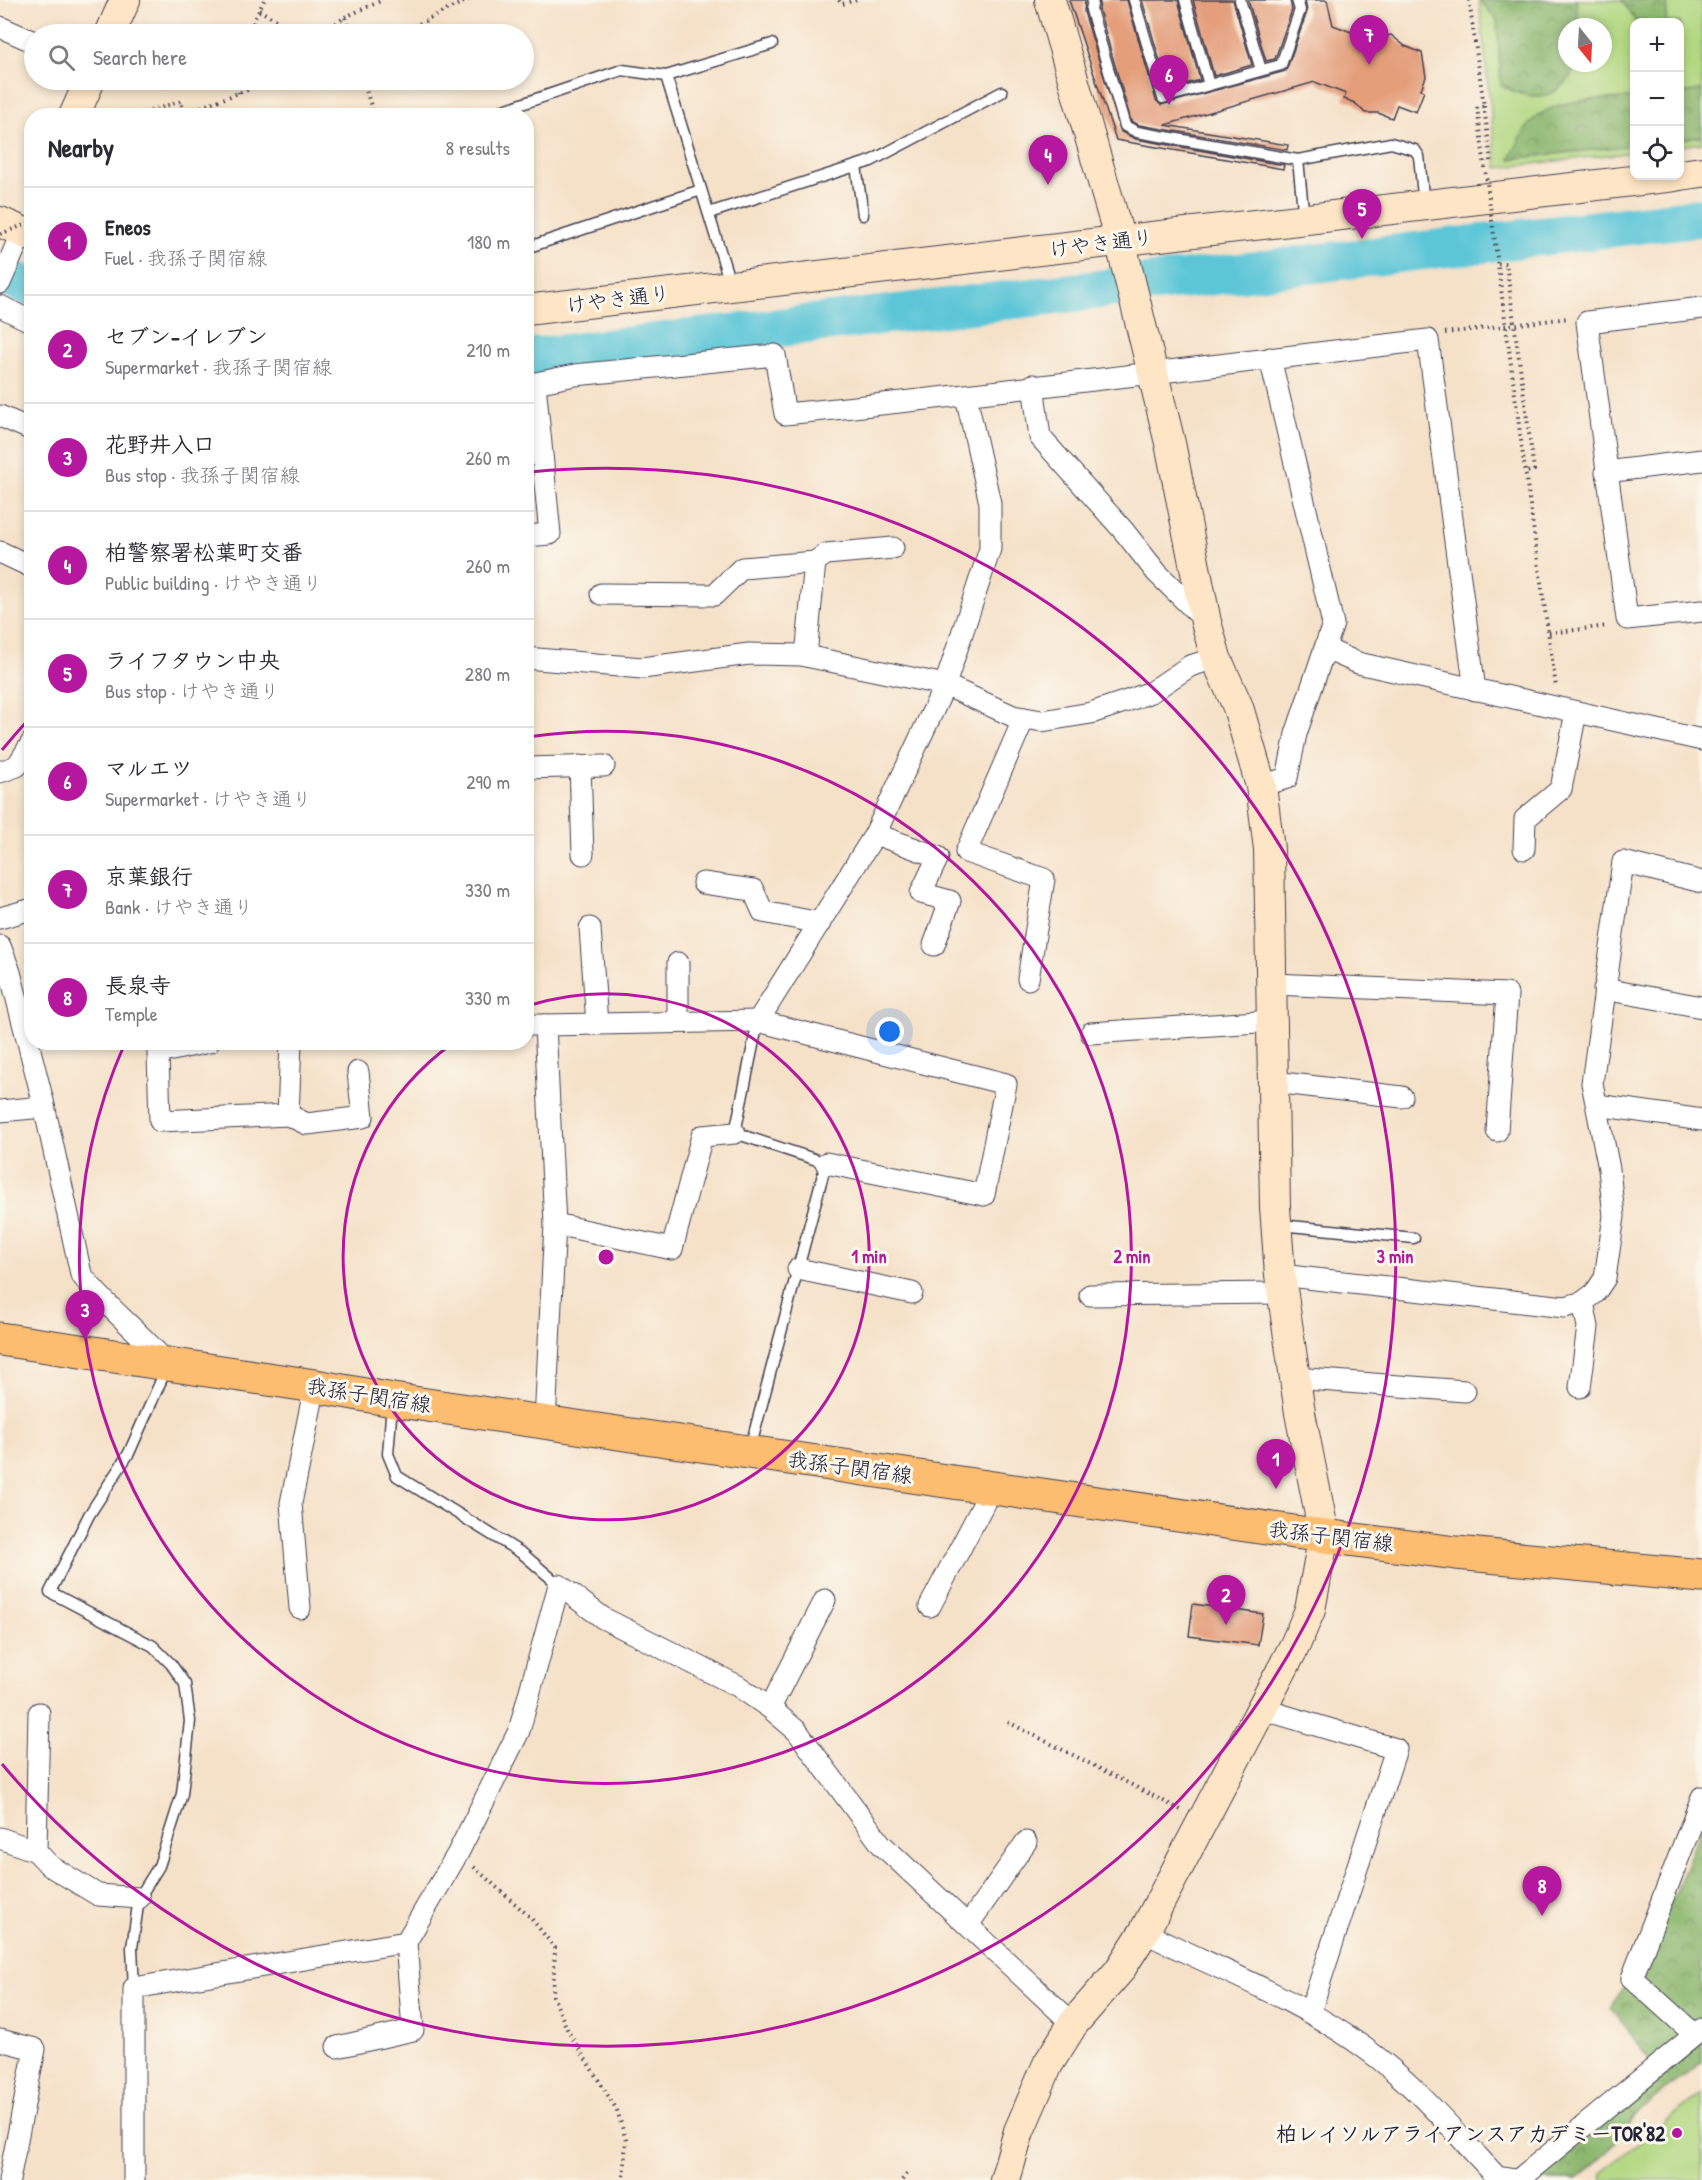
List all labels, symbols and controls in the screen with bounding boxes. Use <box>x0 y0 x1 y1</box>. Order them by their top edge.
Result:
pin: 7 <box>1350 16 1388 65</box>
north arrow <box>1558 18 1612 72</box>
map controls <box>1630 18 1684 180</box>
button: + <box>1630 18 1684 72</box>
search box <box>24 24 534 90</box>
icon: search <box>45 41 78 74</box>
text: Search here <box>93 42 187 72</box>
pin: 6 <box>1150 56 1188 105</box>
button: − <box>1630 72 1684 126</box>
button: locate <box>1630 126 1684 180</box>
text: Nearby <box>48 130 114 165</box>
text: 8 results <box>445 134 510 161</box>
pin: 4 <box>1028 136 1068 185</box>
pin: 5 <box>1342 190 1382 239</box>
text: Eneos <box>105 212 151 242</box>
street label: けやき通り <box>1047 222 1155 264</box>
text: 1 <box>64 228 71 255</box>
text: 180 m <box>467 228 510 255</box>
text: Fuel · 我孫子関宿線 <box>105 244 267 271</box>
street label: けやき通り <box>564 278 672 320</box>
text: セブン-イレブン <box>105 321 268 351</box>
text: 2 <box>63 336 72 363</box>
text: 210 m <box>466 336 510 363</box>
text: Supermarket · 我孫子関宿線 <box>105 353 332 380</box>
text: 花野井入口 <box>105 429 215 459</box>
text: 3 <box>63 444 72 471</box>
text: 260 m <box>466 444 510 471</box>
text: Bus stop · 我孫子関宿線 <box>105 461 300 488</box>
text: 柏警察署松葉町交番 <box>105 537 303 567</box>
text: 4 <box>64 552 71 579</box>
text: 260 m <box>466 552 510 579</box>
text: Public building · けやき通り <box>105 569 322 596</box>
text: ライフタウン中央 <box>105 645 280 675</box>
text: 5 <box>63 660 72 687</box>
text: 280 m <box>465 660 510 687</box>
text: Bus stop · けやき通り <box>105 677 280 704</box>
text: マルエツ <box>105 753 193 783</box>
text: 6 <box>64 768 71 795</box>
text: 290 m <box>466 768 510 795</box>
text: Supermarket · けやき通り <box>105 785 312 812</box>
text: 京葉銀行 <box>105 861 193 891</box>
text: 7 <box>63 876 72 903</box>
text: 330 m <box>465 876 510 903</box>
text: Bank · けやき通り <box>105 893 254 920</box>
text: 長泉寺 <box>105 970 171 1000</box>
text: 8 <box>63 984 72 1011</box>
text: 330 m <box>465 984 510 1011</box>
text: Temple <box>105 1000 158 1027</box>
your location <box>875 1017 904 1046</box>
text: 1 min <box>851 1244 887 1269</box>
text: 2 min <box>1114 1244 1150 1269</box>
text: 3 min <box>1377 1244 1413 1269</box>
centre of rings <box>596 1247 616 1267</box>
pin: 3 <box>66 1290 104 1340</box>
street label: 我孫子関宿線 <box>305 1371 433 1419</box>
pin: 1 <box>1256 1440 1296 1489</box>
street label: 我孫子関宿線 <box>786 1444 914 1490</box>
street label: 我孫子関宿線 <box>1267 1514 1395 1558</box>
pin: 2 <box>1206 1576 1246 1625</box>
pin: 8 <box>1522 1866 1562 1916</box>
place label: 柏レイソルアライアンスアカデミーTOR'82 <box>1276 2119 1665 2148</box>
marker: 柏レイソルアライアンスアカデミーTOR'82 <box>1670 2126 1684 2140</box>

